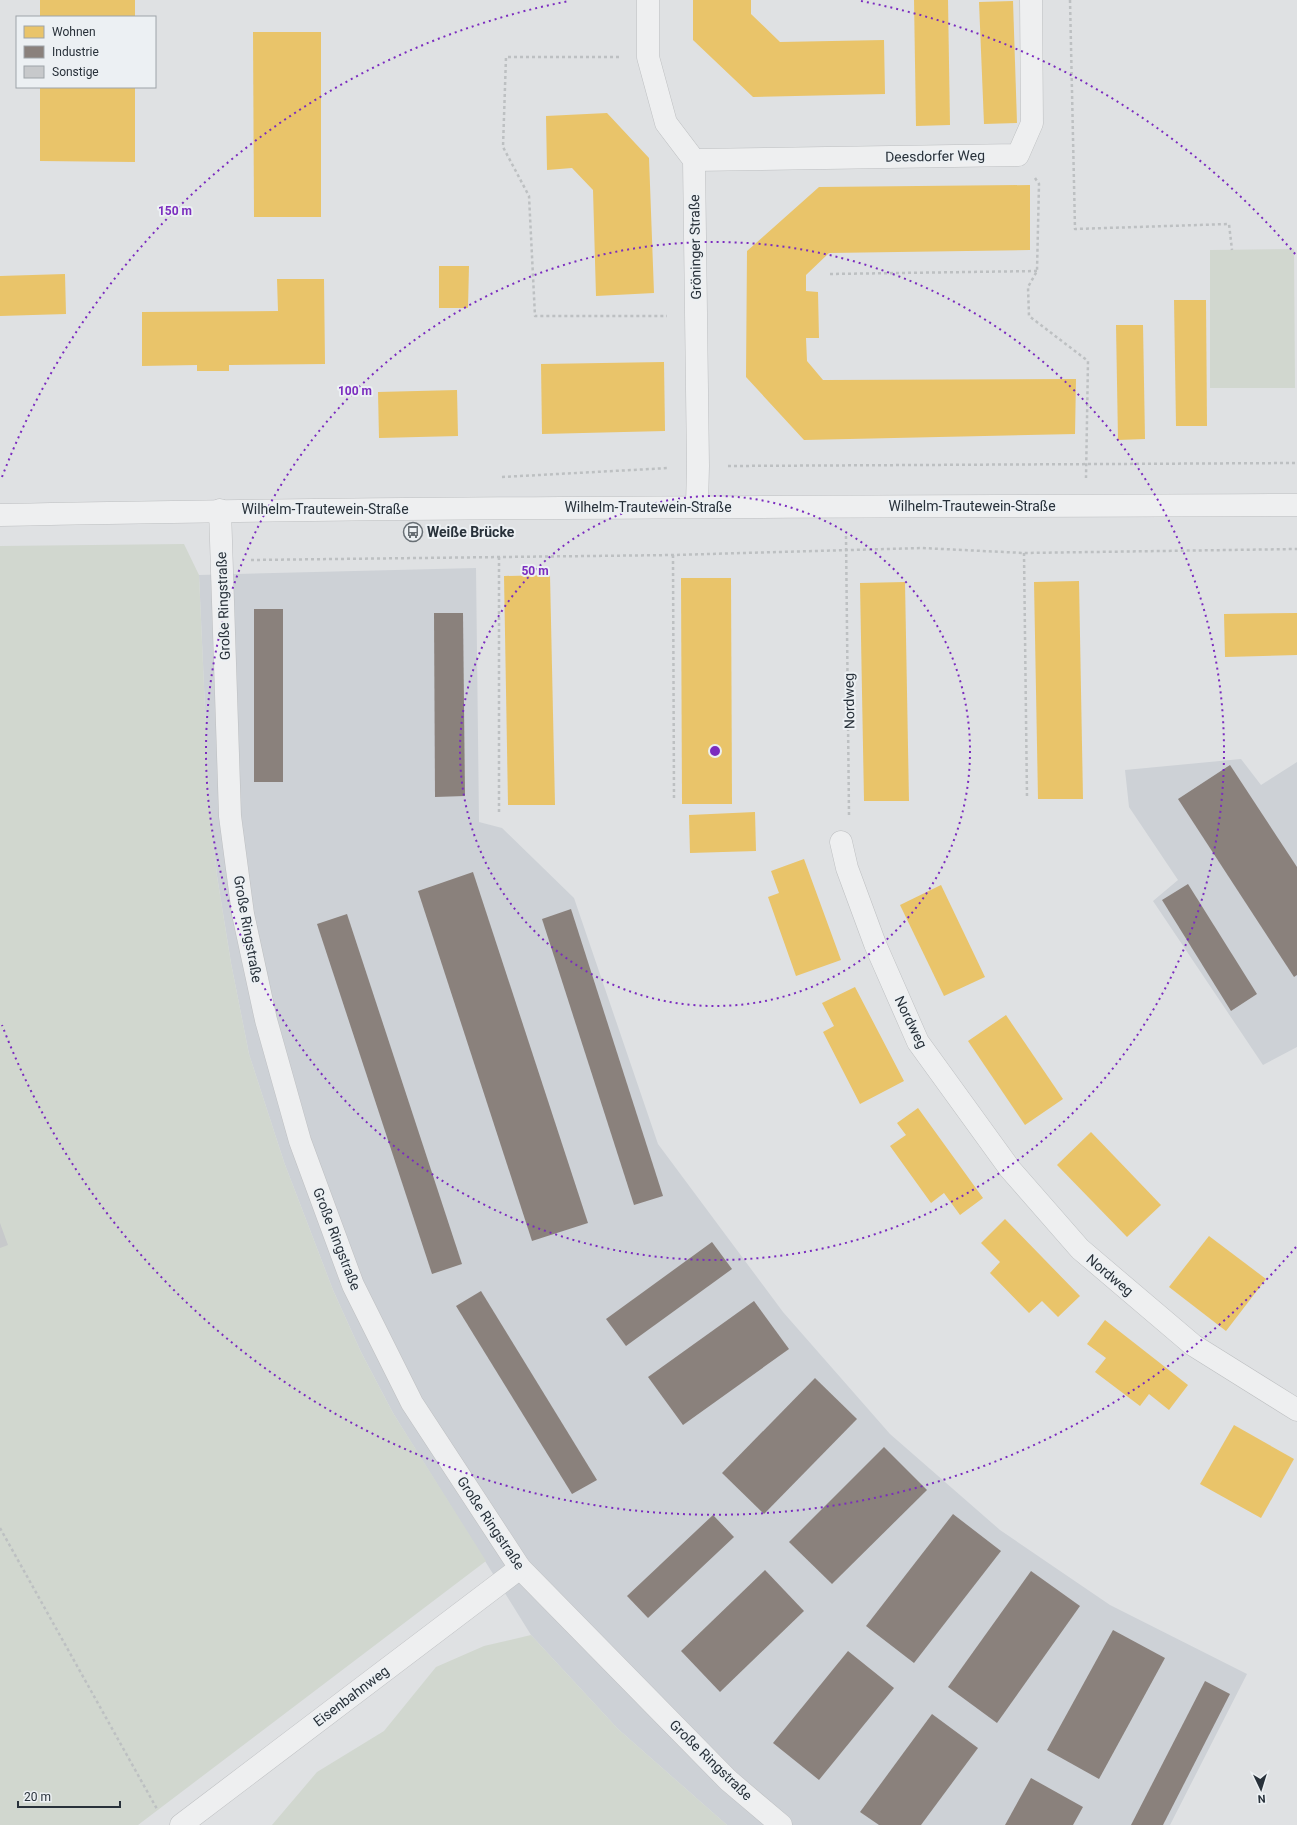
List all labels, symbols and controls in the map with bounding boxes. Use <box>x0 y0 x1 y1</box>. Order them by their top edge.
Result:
legend <box>16 16 156 88</box>
text: Wohnen <box>52 25 96 39</box>
text: Industrie <box>52 45 99 59</box>
text: Sonstige <box>52 65 99 79</box>
street label: Deesdorfer Weg <box>885 147 985 165</box>
street label: Gröninger Straße <box>686 194 704 300</box>
text: 150 m <box>158 204 192 218</box>
text: 100 m <box>338 384 372 398</box>
street label: Wilhelm-Trautewein-Straße <box>888 498 1056 514</box>
street label: Wilhelm-Trautewein-Straße <box>564 499 732 515</box>
street label: Wilhelm-Trautewein-Straße <box>241 501 409 517</box>
bus stop icon: Weiße Brücke <box>402 521 424 543</box>
place label: Weiße Brücke <box>427 524 515 540</box>
street label: Große Ringstraße <box>213 551 233 661</box>
text: 50 m <box>521 564 549 578</box>
street label: Nordweg <box>841 673 857 729</box>
centre of rings <box>708 744 722 758</box>
street label: Große Ringstraße <box>231 874 265 984</box>
street label: Nordweg <box>891 993 931 1051</box>
street label: Große Ringstraße <box>310 1185 364 1293</box>
street label: Nordweg <box>1083 1251 1137 1299</box>
street label: Große Ringstraße <box>454 1473 528 1573</box>
street label: Eisenbahnweg <box>310 1662 392 1730</box>
street label: Große Ringstraße <box>666 1717 756 1803</box>
north arrow <box>1241 1769 1281 1809</box>
scale bar <box>18 1783 120 1809</box>
text: 20 m <box>24 1790 51 1804</box>
text: N <box>1257 1792 1266 1805</box>

